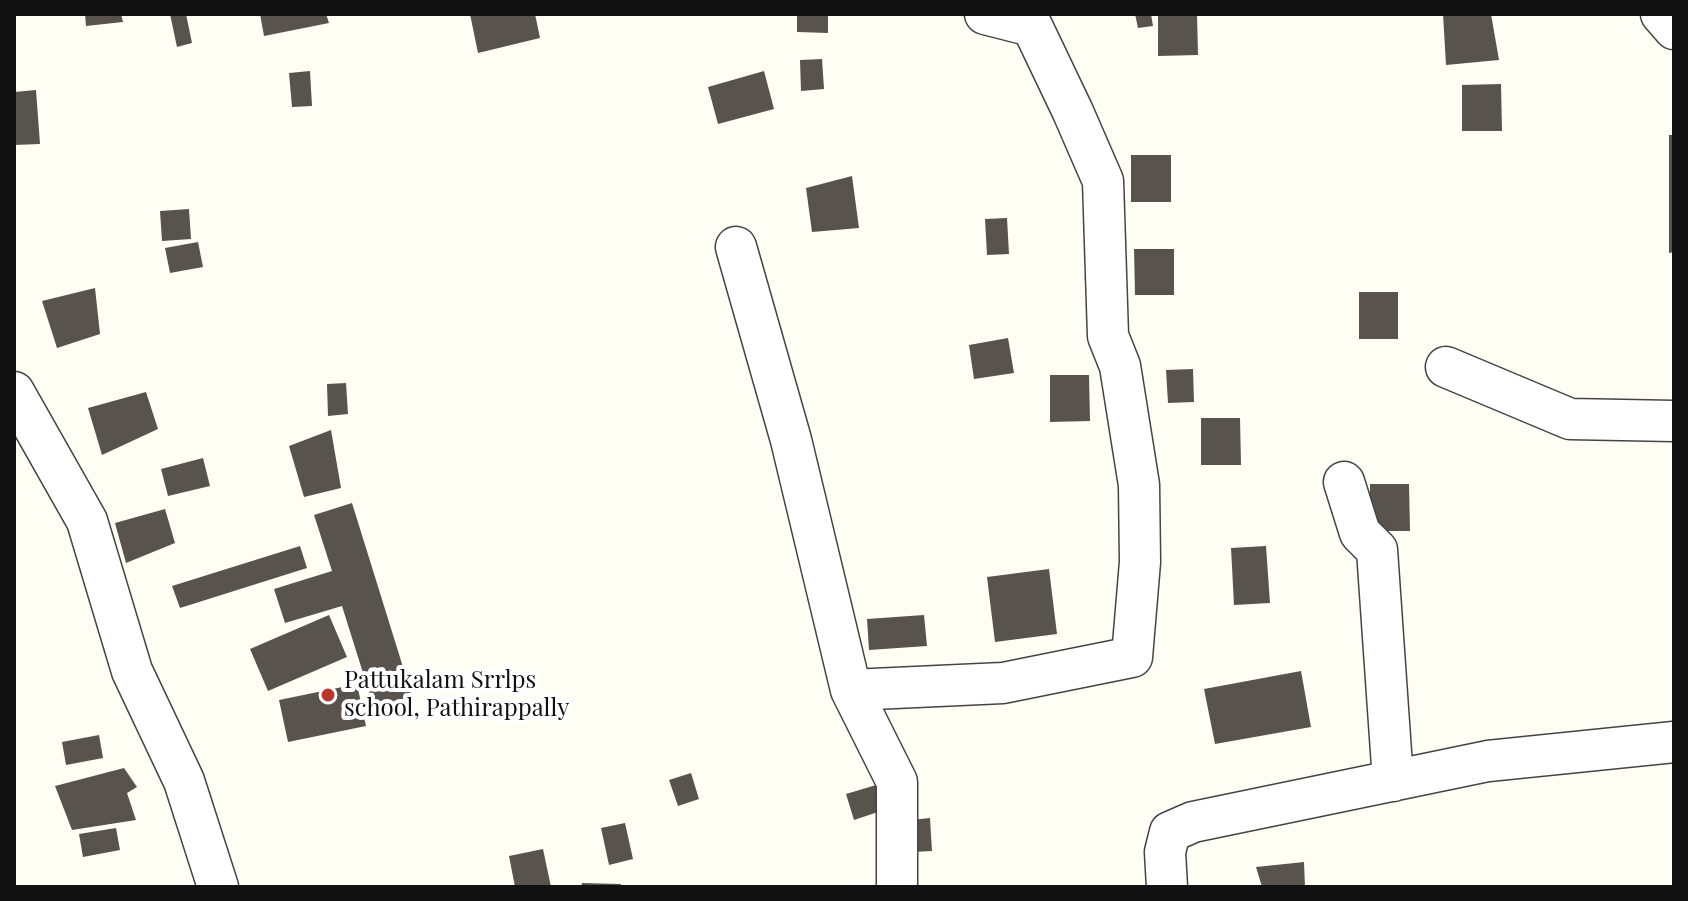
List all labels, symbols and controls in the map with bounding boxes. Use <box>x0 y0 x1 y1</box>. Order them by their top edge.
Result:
place label: Pattukalam Srrlps school, Pathirappally <box>344 667 569 723</box>
marker: Pattukalam Srrlps school, Pathirappally <box>319 686 337 704</box>

